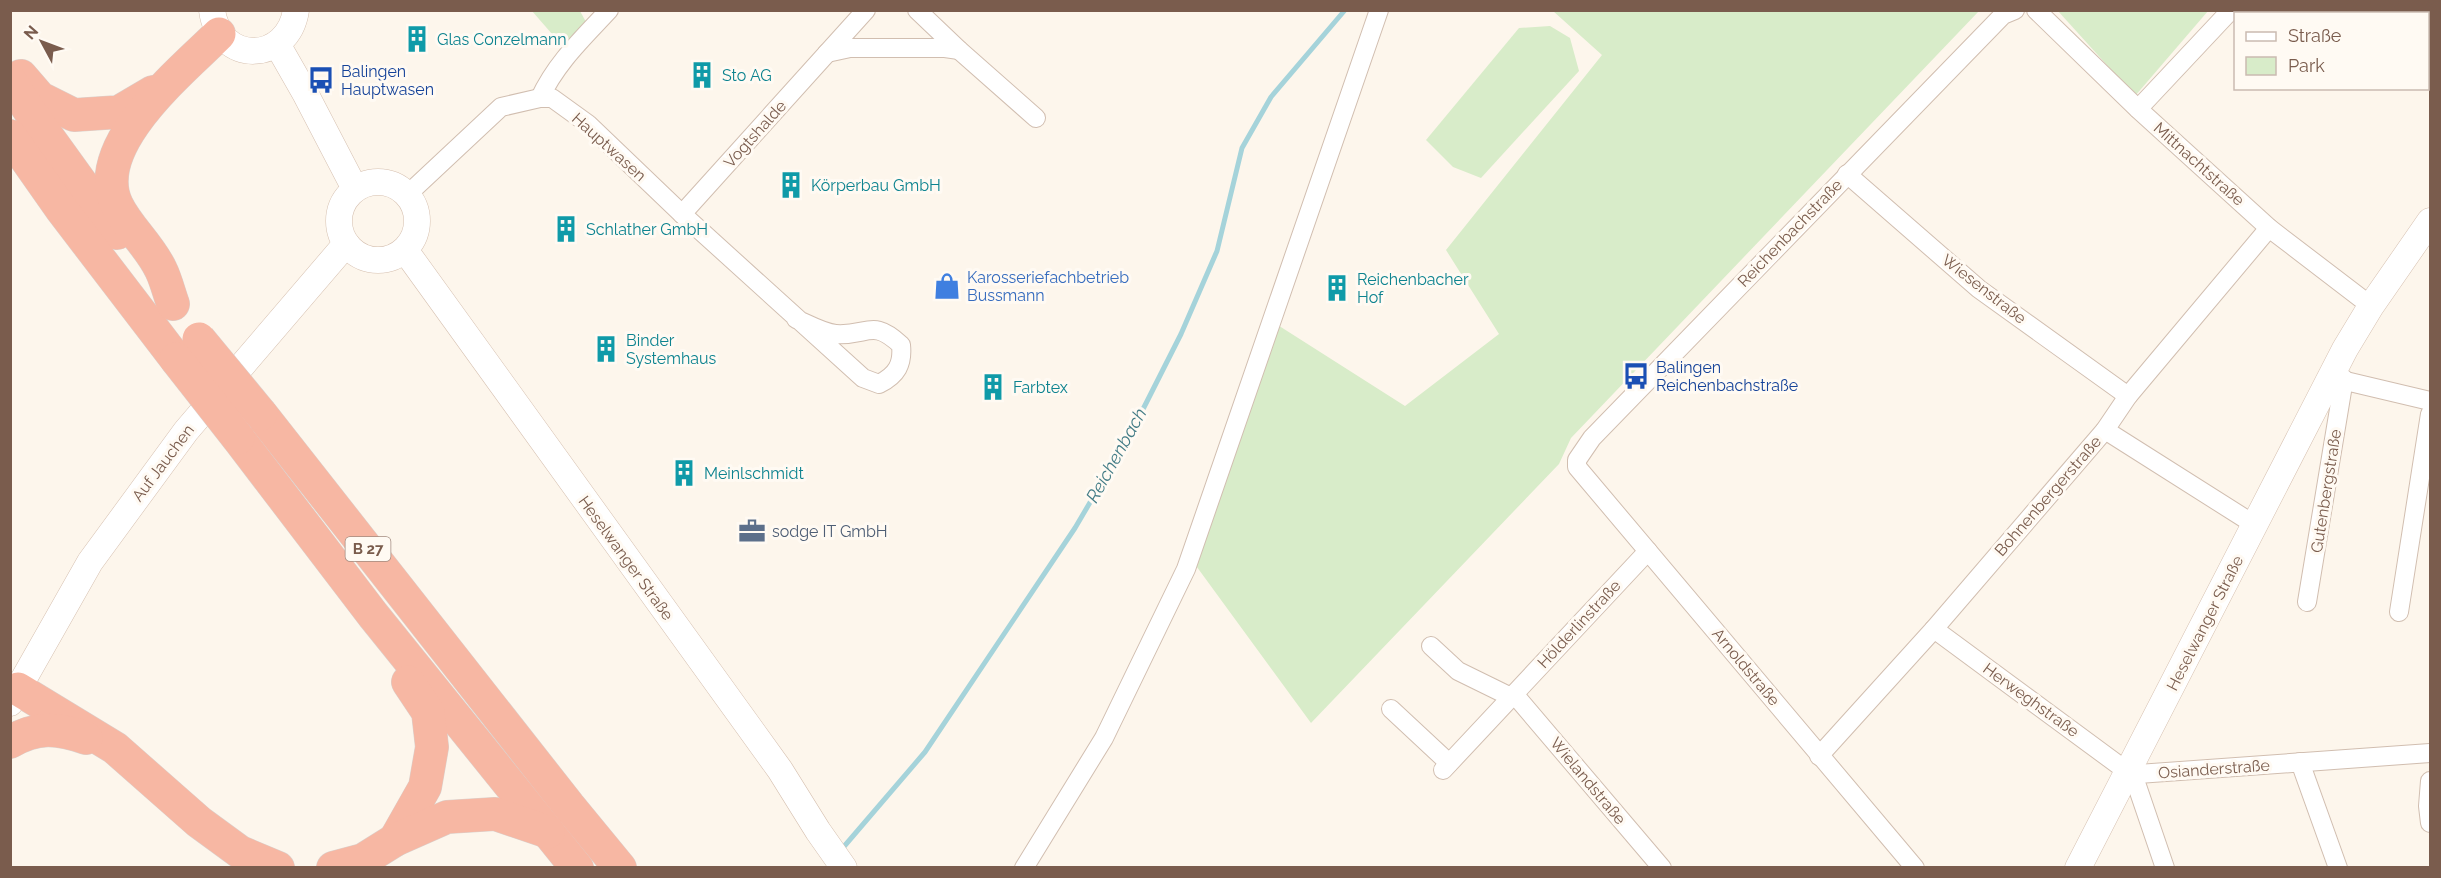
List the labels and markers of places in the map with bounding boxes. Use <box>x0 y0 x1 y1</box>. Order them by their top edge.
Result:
building icon: Glas Conzelmann <box>402 24 432 54</box>
place label: Glas Conzelmann <box>437 30 567 49</box>
building icon: Sto AG <box>687 60 717 90</box>
place label: Balingen Hauptwasen <box>341 62 434 99</box>
bus stop icon: Balingen Hauptwasen <box>306 65 336 95</box>
place label: Sto AG <box>722 66 772 85</box>
building icon: Körperbau GmbH <box>776 170 806 200</box>
place label: Körperbau GmbH <box>811 176 941 195</box>
building icon: Schlather GmbH <box>551 214 581 244</box>
place label: Schlather GmbH <box>586 220 708 239</box>
place label: Karosseriefachbetrieb Bussmann <box>967 268 1129 305</box>
place label: Reichenbacher Hof <box>1357 270 1469 307</box>
shop icon: Karosseriefachbetrieb Bussmann <box>932 271 962 301</box>
building icon: Reichenbacher Hof <box>1322 273 1352 303</box>
place label: Binder Systemhaus <box>626 331 716 368</box>
building icon: Binder Systemhaus <box>591 334 621 364</box>
place label: Balingen Reichenbachstraße <box>1656 358 1798 395</box>
bus stop icon: Balingen Reichenbachstraße <box>1621 361 1651 391</box>
building icon: Farbtex <box>978 372 1008 402</box>
place label: Farbtex <box>1013 378 1068 397</box>
building icon: Meinlschmidt <box>669 458 699 488</box>
place label: Meinlschmidt <box>704 464 804 483</box>
office icon: sodge IT GmbH <box>737 516 767 546</box>
place label: sodge IT GmbH <box>772 522 888 541</box>

